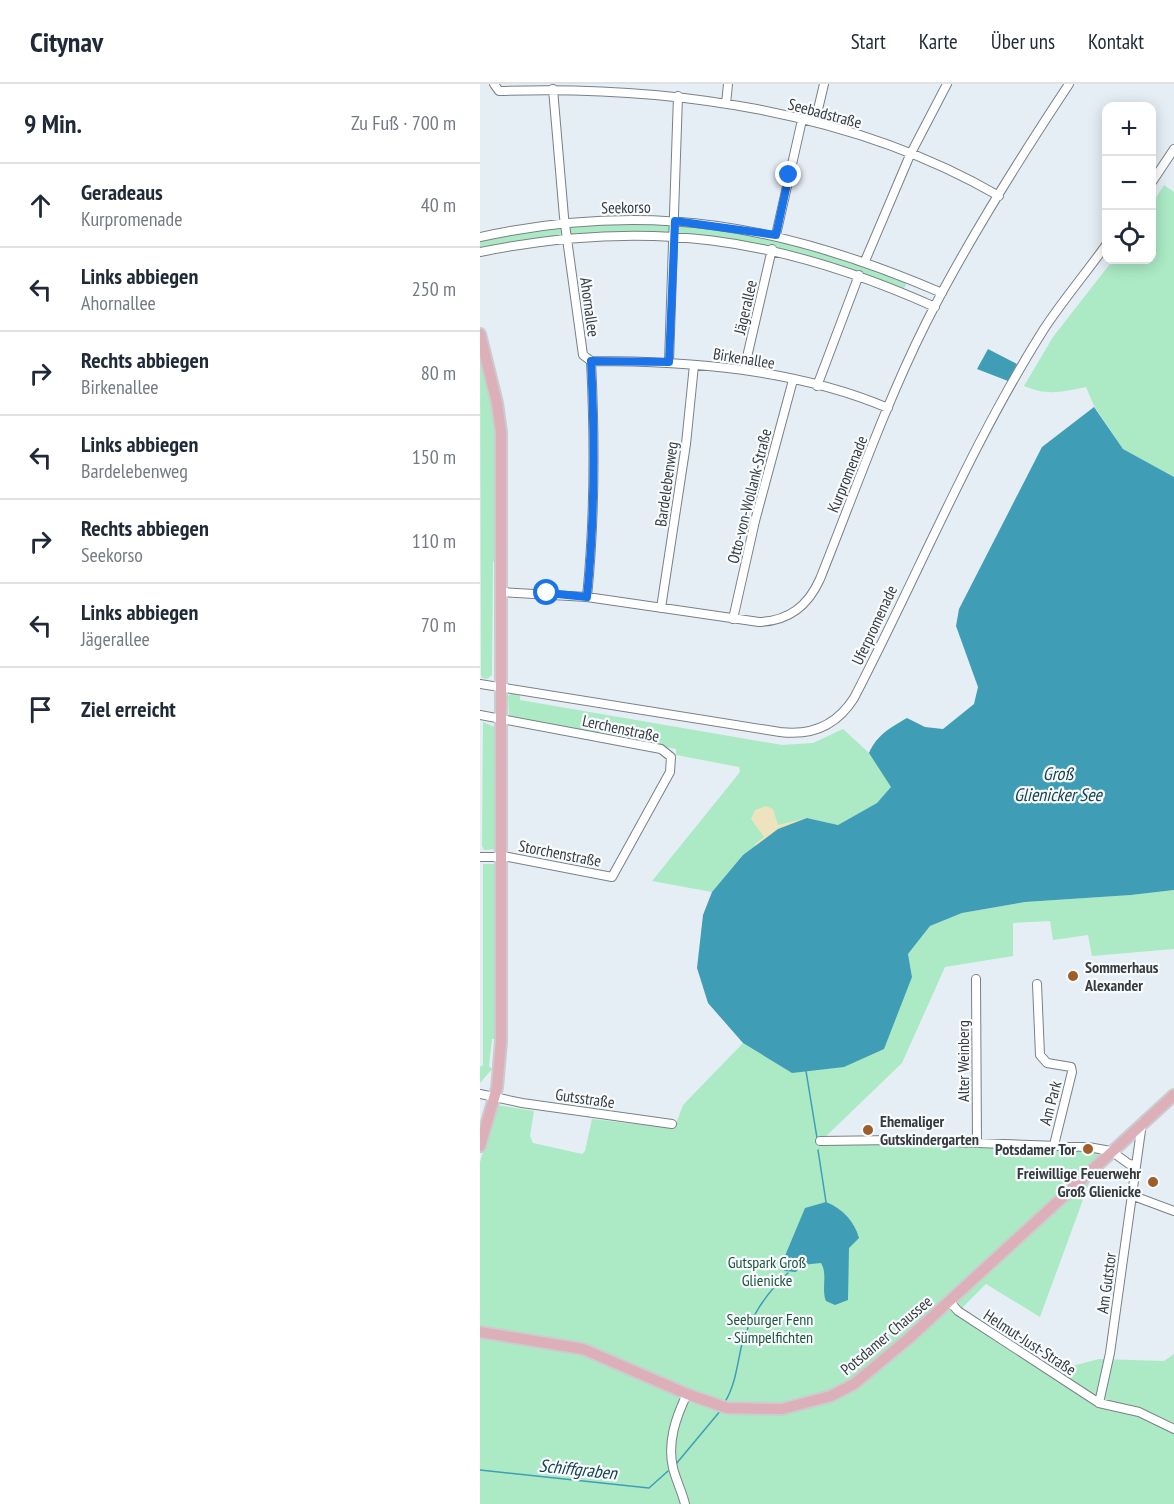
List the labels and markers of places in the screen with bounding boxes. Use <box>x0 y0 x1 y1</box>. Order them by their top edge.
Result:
place label: Sommerhaus Alexander <box>1084 957 1159 995</box>
marker: Sommerhaus Alexander <box>1066 969 1080 983</box>
place label: Ehemaliger Gutskindergarten <box>880 1111 979 1149</box>
marker: Ehemaliger Gutskindergarten <box>861 1123 875 1137</box>
place label: Potsdamer Tor <box>995 1139 1076 1159</box>
marker: Potsdamer Tor <box>1081 1142 1095 1156</box>
place label: Freiwillige Feuerwehr Groß Glienicke <box>1017 1163 1141 1201</box>
marker: Freiwillige Feuerwehr Groß Glienicke <box>1146 1175 1160 1189</box>

